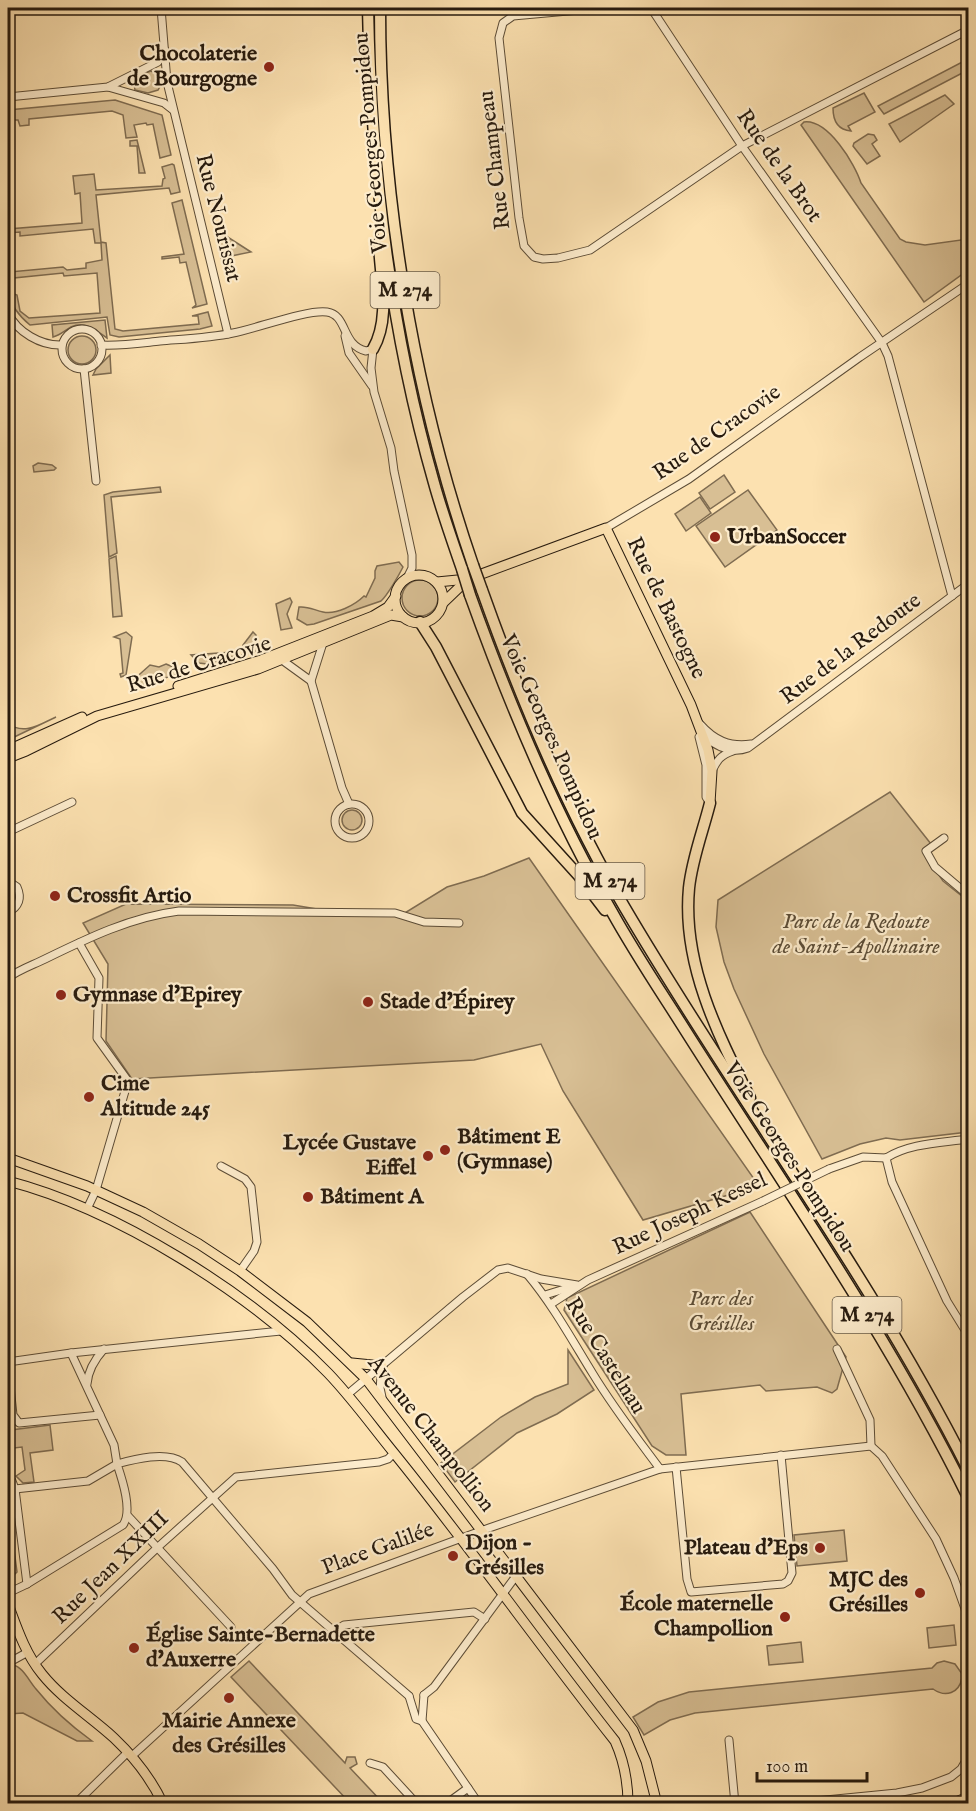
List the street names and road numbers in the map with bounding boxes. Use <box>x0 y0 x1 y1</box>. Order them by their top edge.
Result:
street label: Voie Georges Pompidou <box>347 31 395 255</box>
street label: Rue Champeau <box>473 89 517 231</box>
street label: Rue de la Brot <box>730 104 829 228</box>
street label: Rue Nourissat <box>189 151 248 285</box>
road number: M 274 <box>370 272 440 308</box>
street label: Rue de Cracovie <box>648 379 786 487</box>
street label: Rue de Bastogne <box>620 532 712 684</box>
street label: Rue de la Redoute <box>775 587 927 711</box>
street label: Voie Georges Pompidou <box>493 629 609 844</box>
street label: Rue de Cracovie <box>123 630 275 700</box>
road number: M 274 <box>576 863 644 899</box>
street label: Voie Georges Pompidou <box>716 1056 861 1257</box>
street label: Rue Joseph Kessel <box>608 1166 772 1262</box>
street label: Rue Castelnau <box>558 1293 652 1419</box>
road number: M 274 <box>832 1297 902 1333</box>
street label: Avenue Champollion <box>361 1349 501 1518</box>
street label: Rue Jean XXIII <box>47 1505 175 1631</box>
street label: Place Galilée <box>318 1516 438 1582</box>

